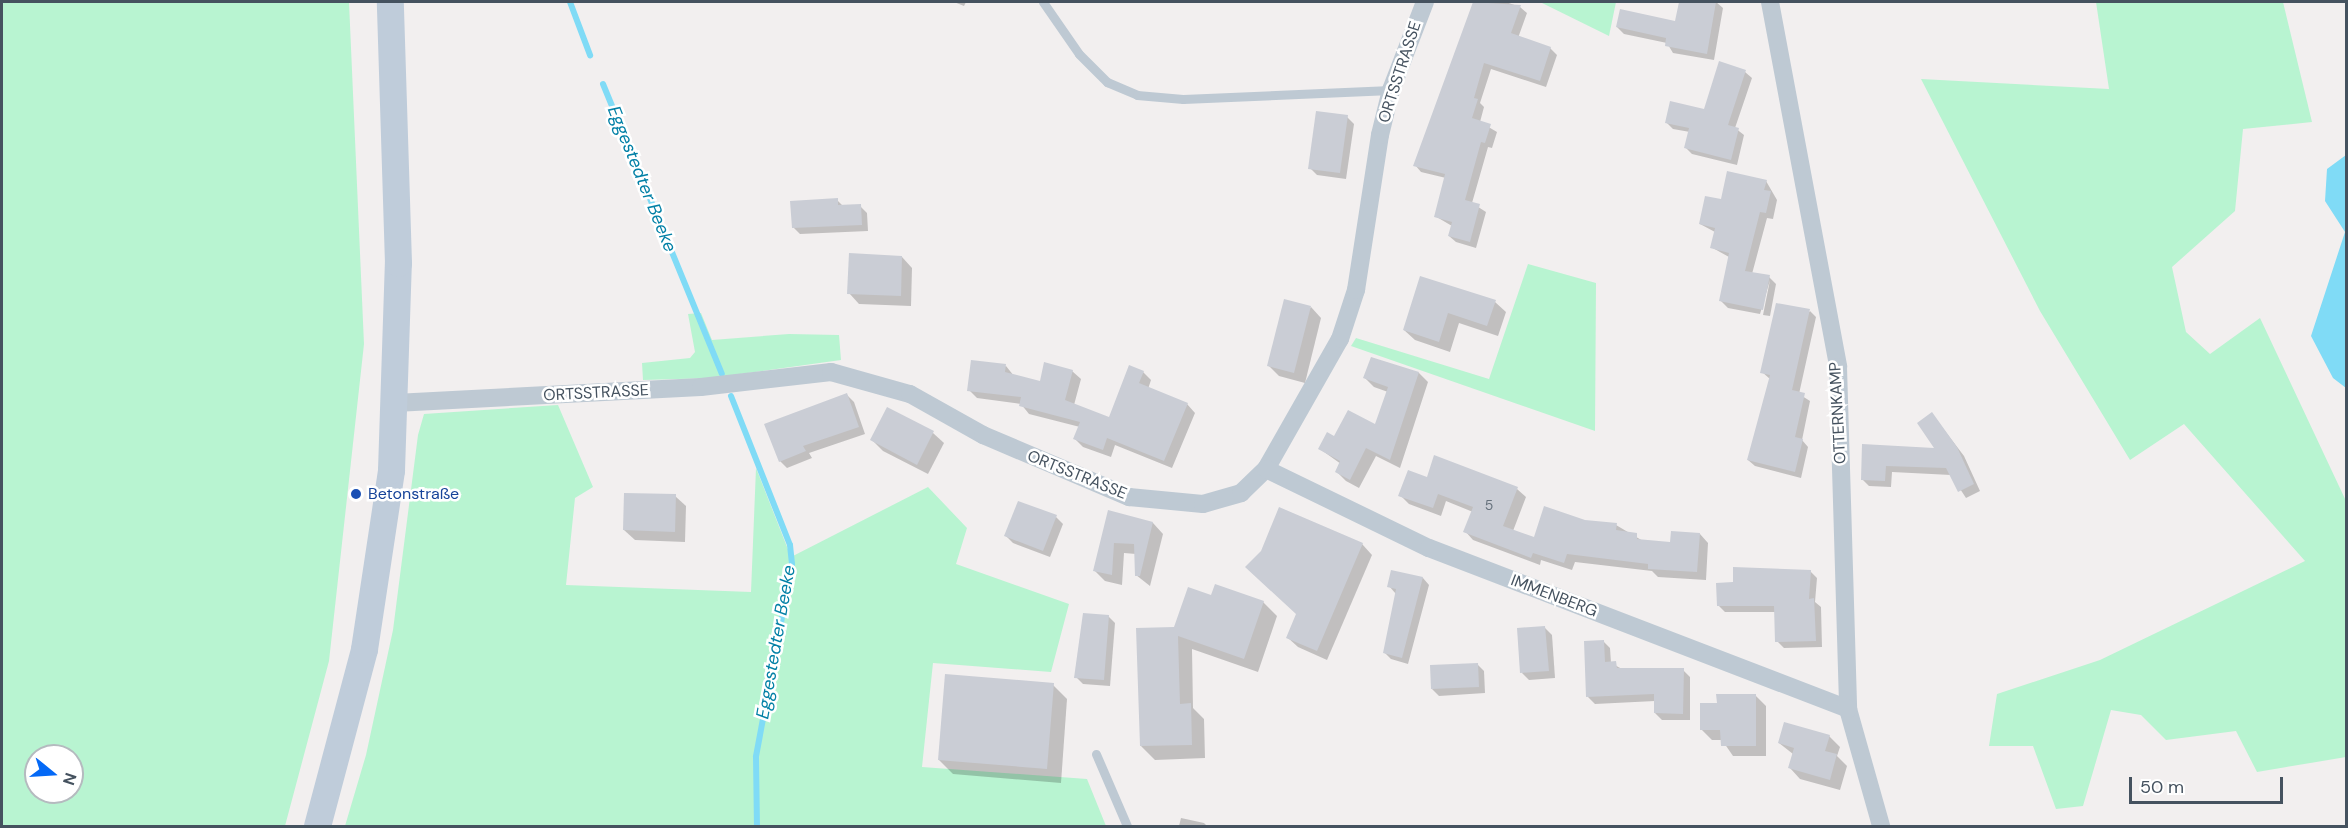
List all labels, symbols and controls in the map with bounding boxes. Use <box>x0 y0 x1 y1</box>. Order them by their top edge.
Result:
street label: ORTSSTRASSE <box>1375 19 1425 125</box>
water label: Eggestedter Beeke <box>603 103 681 255</box>
street label: OTTERNKAMP <box>1826 362 1850 464</box>
street label: ORTSSTRASSE <box>543 381 649 405</box>
street label: ORTSSTRASSE <box>1024 446 1130 504</box>
place label: Betonstraße <box>368 484 459 504</box>
marker: Betonstraße <box>349 487 363 501</box>
house number: 5 <box>1485 497 1493 513</box>
water label: Eggestedter Beeke <box>752 563 800 721</box>
street label: IMMENBERG <box>1508 571 1600 621</box>
north arrow <box>24 744 84 804</box>
scale bar <box>2132 765 2286 803</box>
text: N <box>58 770 81 788</box>
text: 50 m <box>2140 775 2184 799</box>

